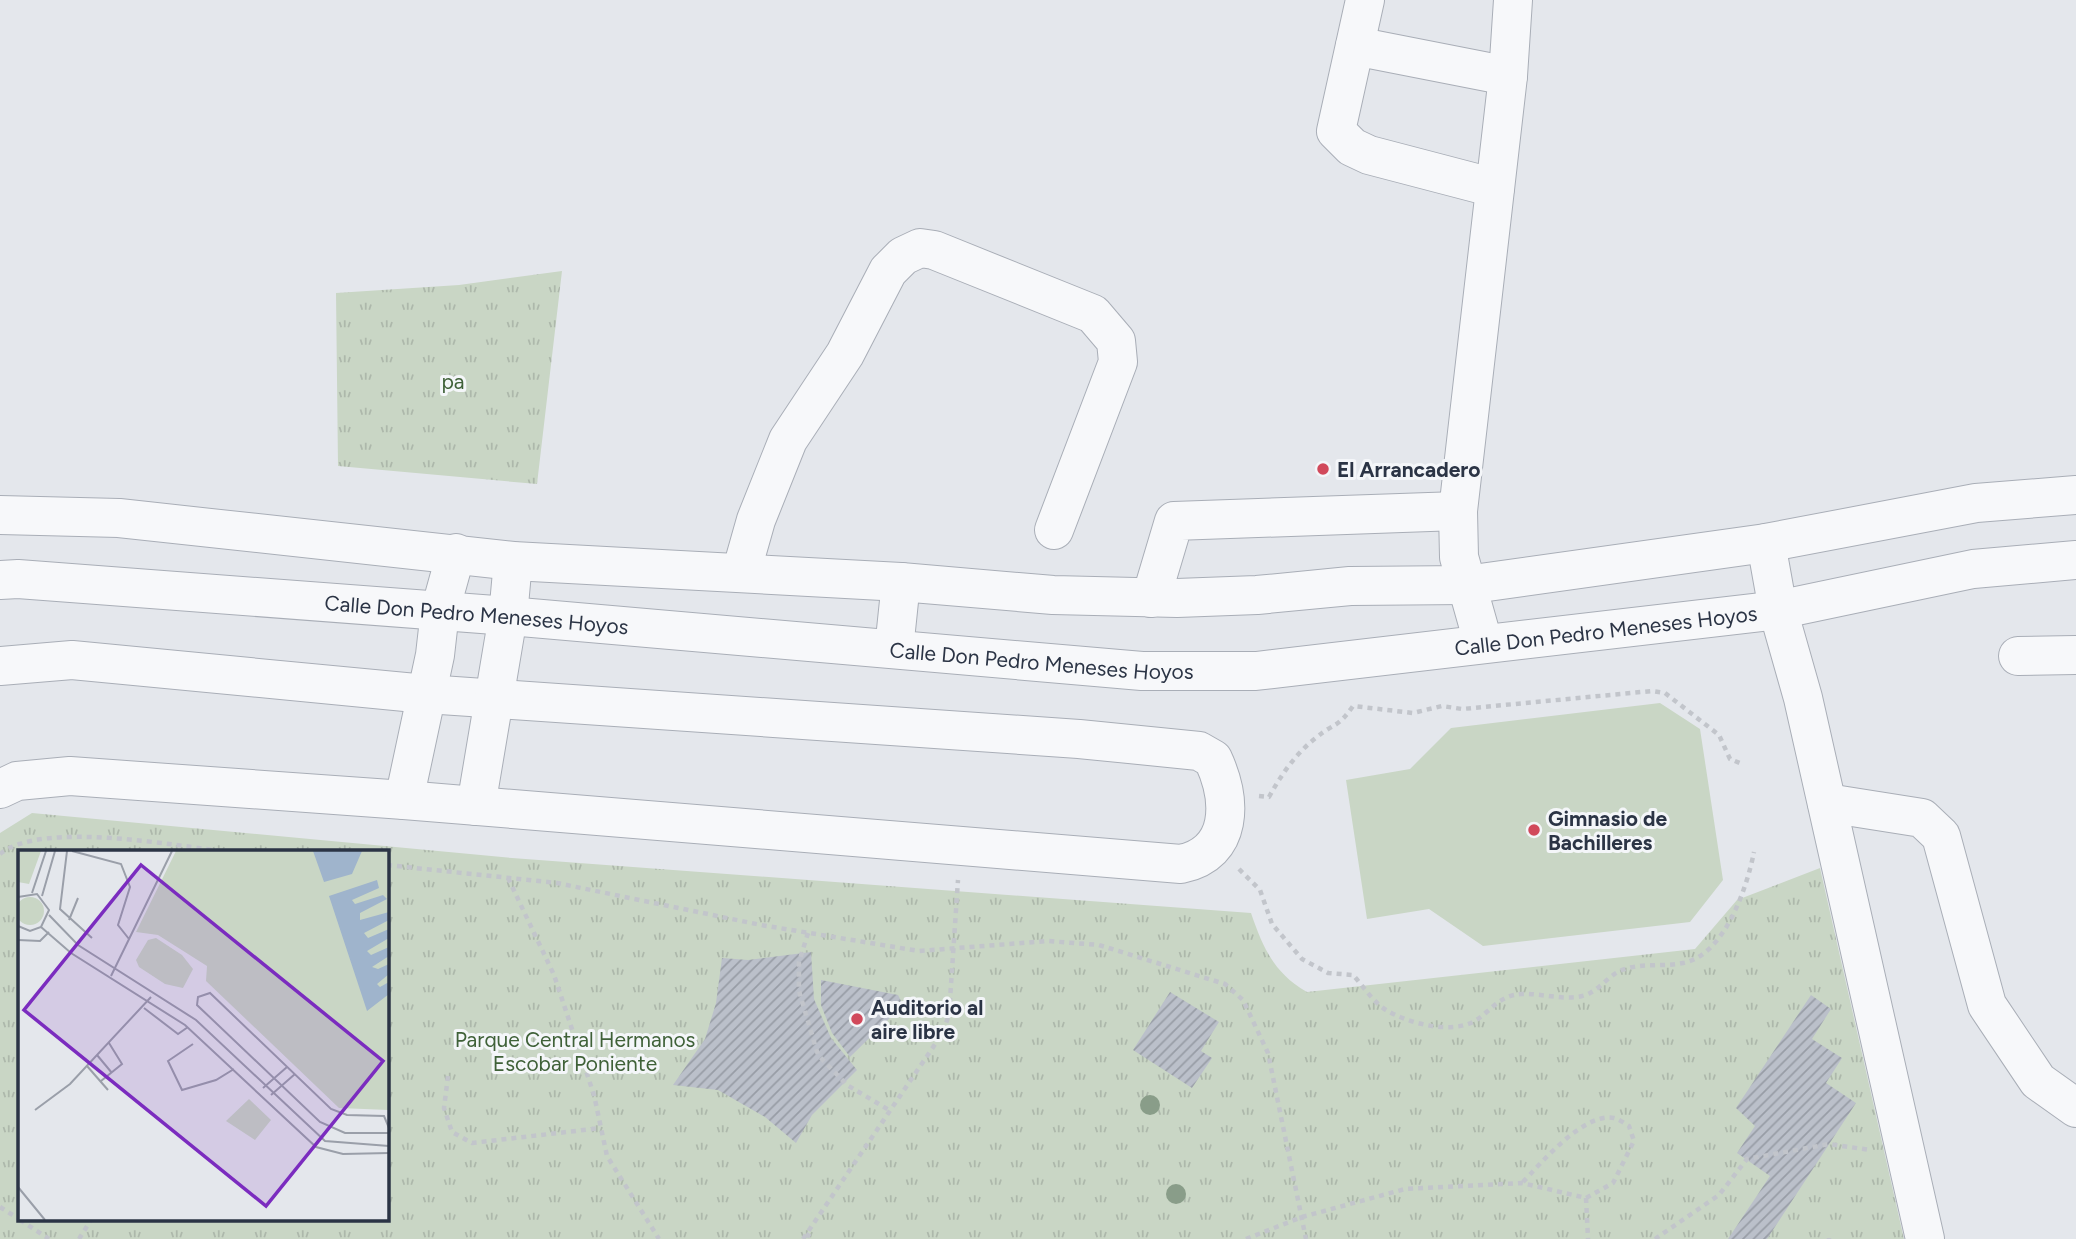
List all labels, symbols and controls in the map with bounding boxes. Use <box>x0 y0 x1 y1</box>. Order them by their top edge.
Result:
park label: pa <box>441 369 465 394</box>
place label: El Arrancadero <box>1337 457 1481 482</box>
marker: El Arrancadero <box>1315 461 1331 477</box>
street label: Calle Don Pedro Meneses Hoyos <box>324 590 630 639</box>
street label: Calle Don Pedro Meneses Hoyos <box>1453 600 1759 660</box>
street label: Calle Don Pedro Meneses Hoyos <box>889 637 1194 684</box>
place label: Gimnasio de Bachilleres <box>1548 806 1668 855</box>
marker: Gimnasio de Bachilleres <box>1526 822 1542 838</box>
inset map <box>18 850 388 1222</box>
place label: Auditorio al aire libre <box>871 995 983 1044</box>
marker: Auditorio al aire libre <box>849 1011 865 1027</box>
park label: Parque Central Hermanos Escobar Poniente <box>455 1027 695 1076</box>

